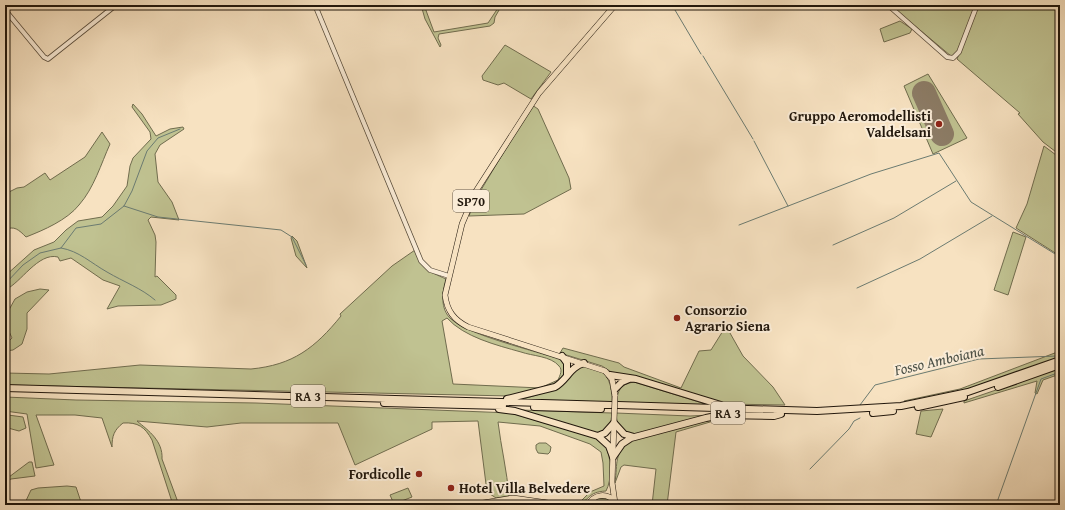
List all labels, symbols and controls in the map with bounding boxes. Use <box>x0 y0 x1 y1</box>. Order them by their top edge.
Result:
place label: Gruppo Aeromodellisti Valdelsani <box>789 106 932 142</box>
marker: Gruppo Aeromodellisti Valdelsani <box>934 119 944 129</box>
road number: SP70 <box>453 190 489 212</box>
place label: Consorzio Agrario Siena <box>685 300 771 336</box>
marker: Consorzio Agrario Siena <box>672 313 682 323</box>
water label: Fosso Amboiana <box>891 339 986 381</box>
road number: RA 3 <box>291 385 325 407</box>
road number: RA 3 <box>711 402 745 424</box>
place label: Fordicolle <box>349 464 411 484</box>
marker: Fordicolle <box>414 469 424 479</box>
place label: Hotel Villa Belvedere <box>459 478 590 498</box>
marker: Hotel Villa Belvedere <box>446 483 456 493</box>

